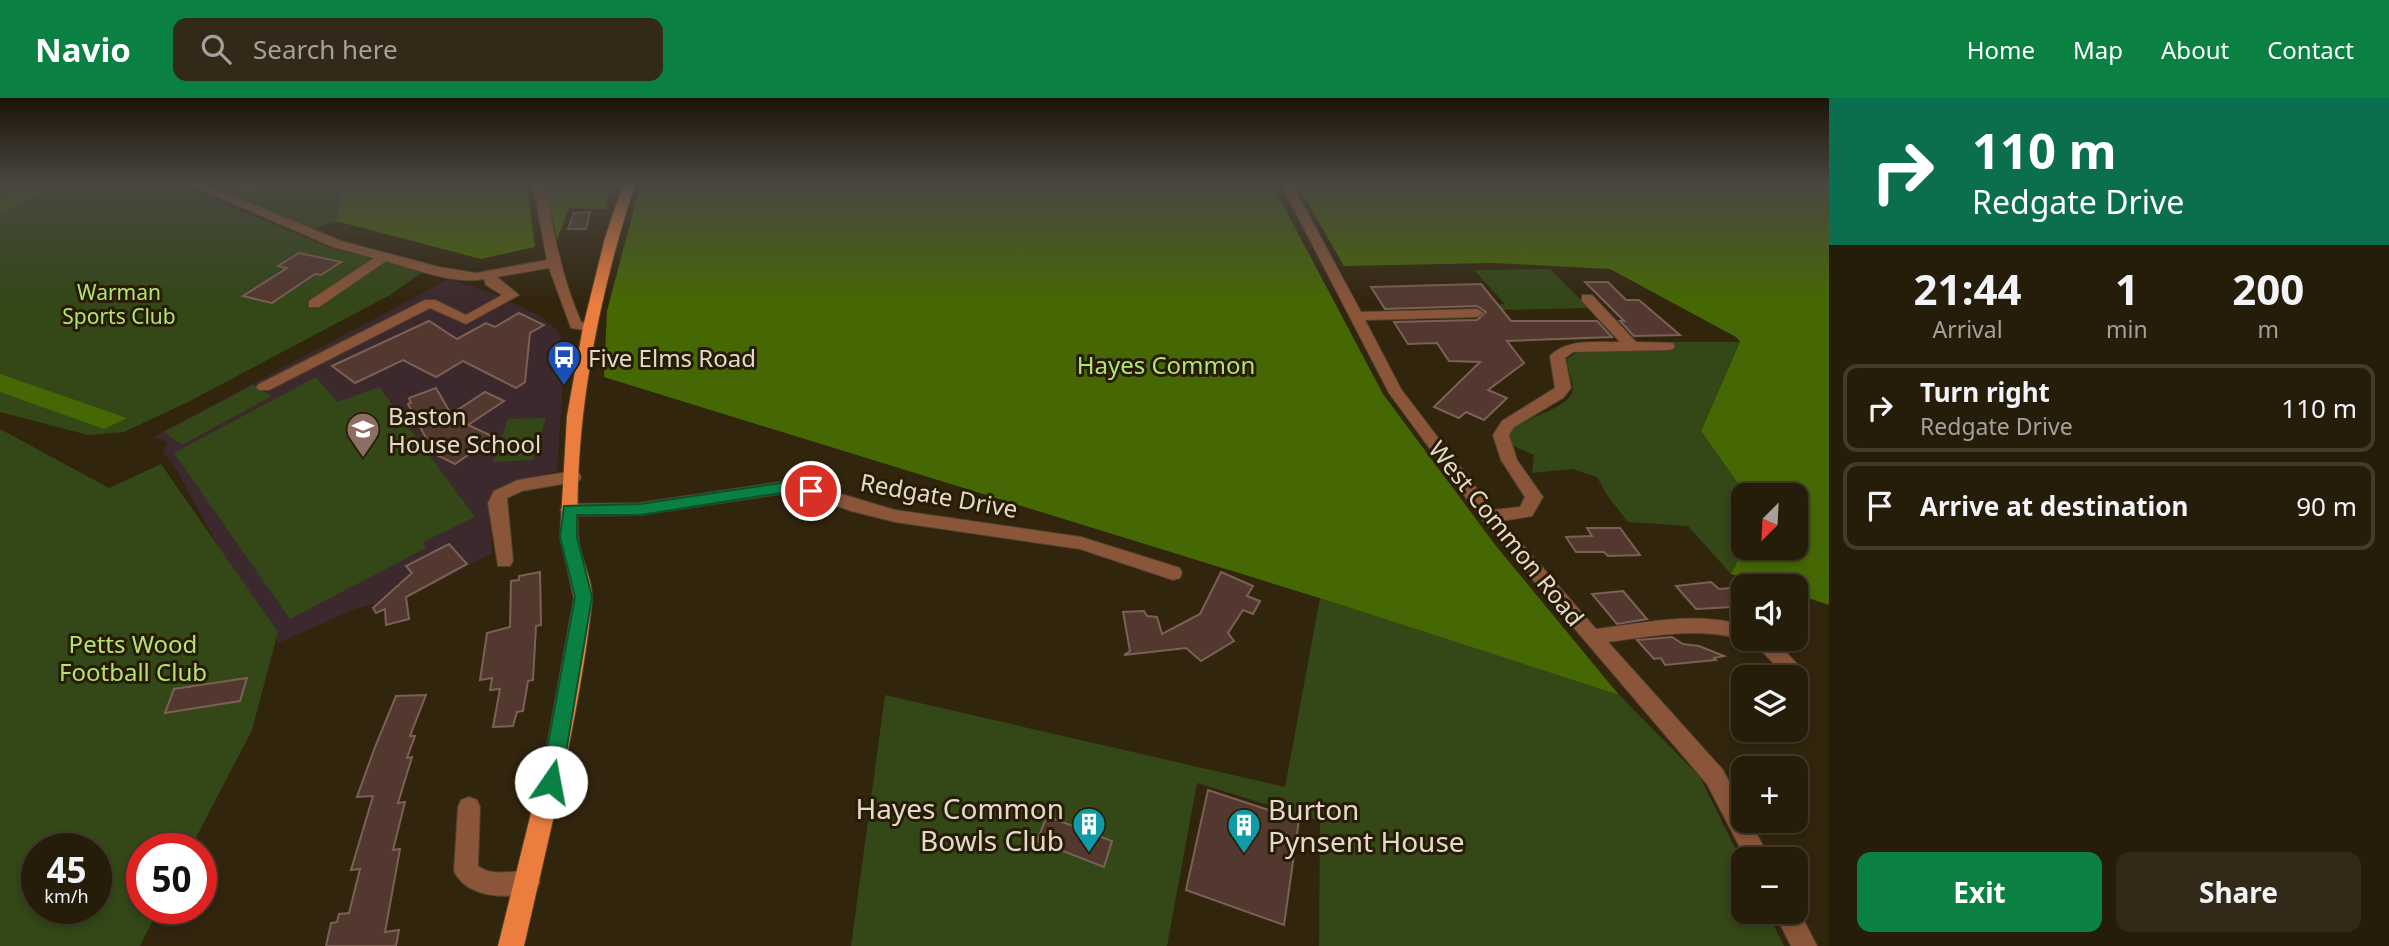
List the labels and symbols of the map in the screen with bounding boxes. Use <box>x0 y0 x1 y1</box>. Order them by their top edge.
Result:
park label: Warman Sports Club <box>62 278 176 330</box>
bus stop icon: Five Elms Road <box>545 338 583 387</box>
place label: Five Elms Road <box>588 341 756 374</box>
park label: Hayes Common <box>1077 348 1255 381</box>
place label: Baston House School <box>388 399 541 460</box>
school or university icon: Baston House School <box>344 410 382 459</box>
street label: West Common Road <box>1422 433 1592 633</box>
pin <box>781 461 841 521</box>
street label: Redgate Drive <box>858 465 1020 525</box>
north arrow <box>1731 483 1808 560</box>
park label: Petts Wood Football Club <box>59 627 207 688</box>
position arrow <box>514 745 588 819</box>
place label: Hayes Common Bowls Club <box>856 789 1064 859</box>
place label: Burton Pynsent House <box>1268 790 1465 860</box>
building icon: Hayes Common Bowls Club <box>1070 805 1108 854</box>
building icon: Burton Pynsent House <box>1225 806 1263 855</box>
speed limit sign: 50 <box>126 833 217 924</box>

